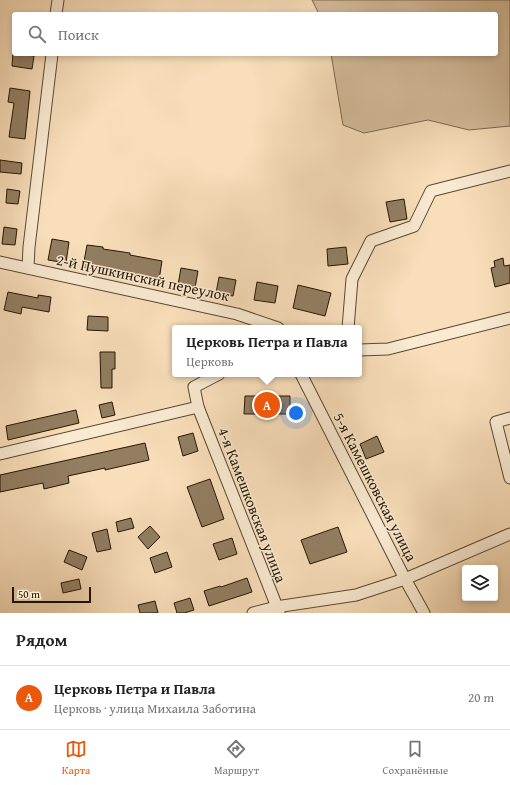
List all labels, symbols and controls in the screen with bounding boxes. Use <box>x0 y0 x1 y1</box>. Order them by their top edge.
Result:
search box <box>12 12 498 56</box>
icon: search <box>26 23 48 45</box>
text: Поиск <box>58 24 99 45</box>
street label: 2-й Пушкинский переулок <box>55 249 232 306</box>
popup <box>172 325 362 377</box>
text: Церковь Петра и Павла <box>186 331 348 352</box>
text: Церковь <box>186 352 234 371</box>
pin: A <box>254 390 280 420</box>
your location <box>286 403 306 423</box>
street label: 5-я Камешковская улица <box>329 409 423 566</box>
street label: 4-я Камешковская улица <box>213 424 292 586</box>
map controls <box>462 565 498 601</box>
button: layers <box>462 565 498 601</box>
scale bar <box>12 585 91 604</box>
text: 50 m <box>18 586 40 602</box>
text: Рядом <box>16 627 67 652</box>
text: Церковь Петра и Павла <box>54 678 216 699</box>
text: A <box>25 688 33 707</box>
text: 20 m <box>468 688 494 707</box>
text: Церковь · улица Михаила Заботина <box>54 699 256 718</box>
tab: Карта <box>62 738 90 778</box>
tab: Маршрут <box>214 738 259 778</box>
tab: Сохранённые <box>383 738 448 778</box>

